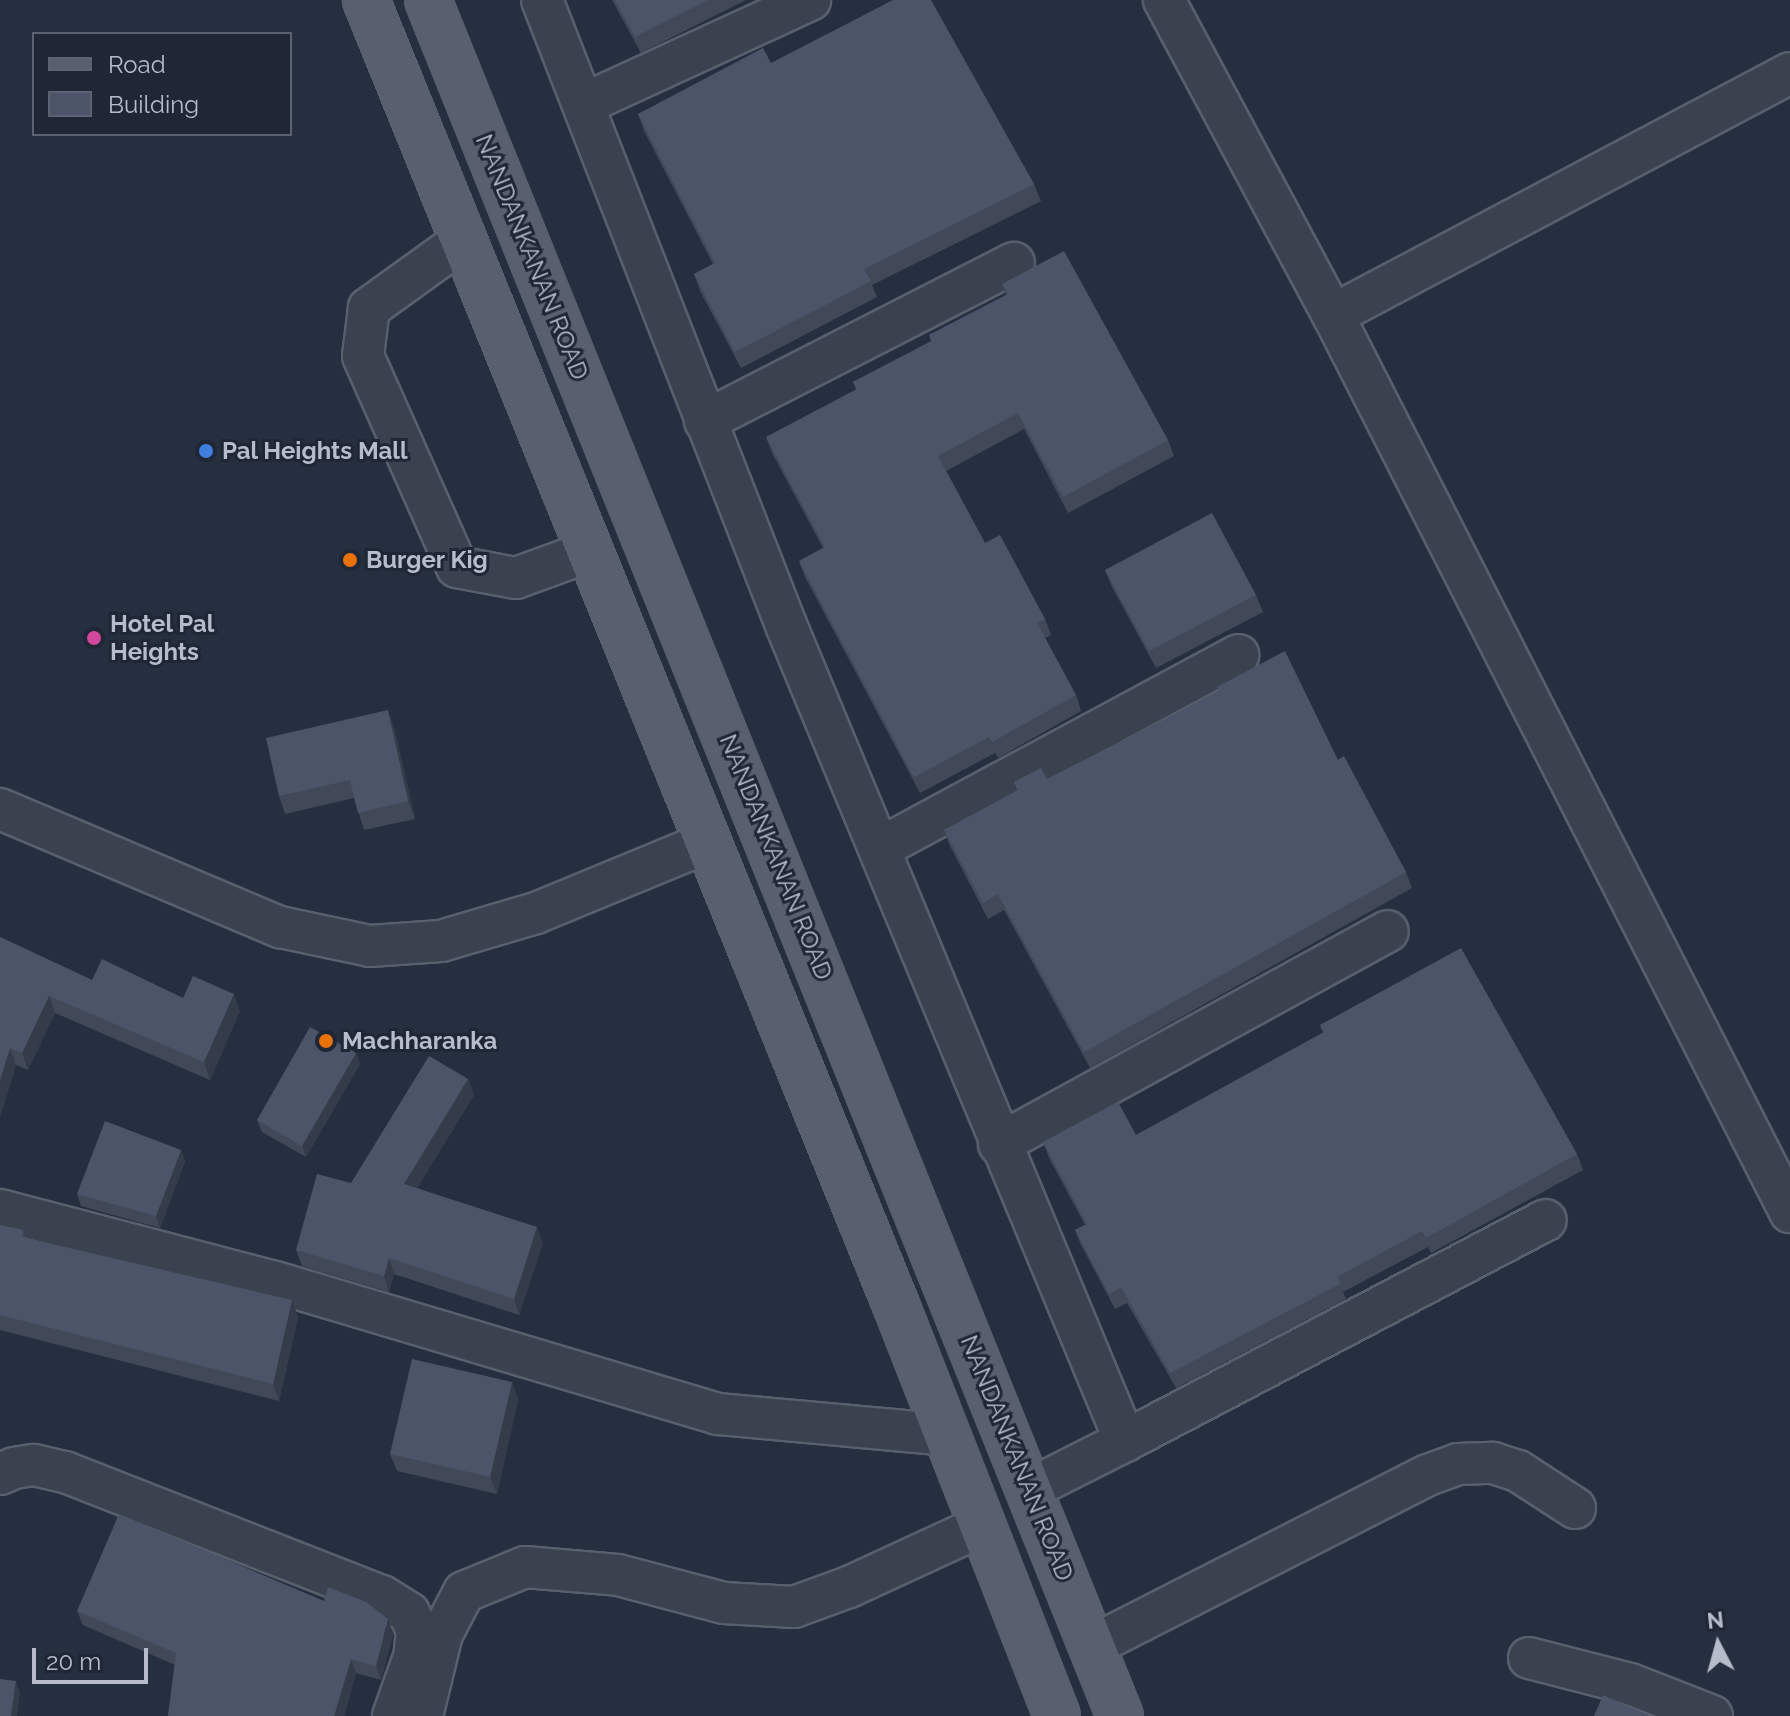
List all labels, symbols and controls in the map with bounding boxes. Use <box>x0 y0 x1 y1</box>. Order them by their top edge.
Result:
legend <box>32 32 292 136</box>
text: Road <box>108 50 166 79</box>
text: Building <box>108 90 199 119</box>
street label: NANDANKANAN ROAD <box>470 130 594 384</box>
place label: Pal Heights Mall <box>222 437 408 465</box>
marker: Pal Heights Mall <box>197 442 215 460</box>
place label: Burger Kig <box>366 546 488 574</box>
marker: Burger Kig <box>341 551 359 569</box>
place label: Hotel Pal Heights <box>110 610 215 666</box>
marker: Hotel Pal Heights <box>85 629 103 647</box>
street label: NANDANKANAN ROAD <box>714 730 838 984</box>
place label: Machharanka <box>342 1027 497 1055</box>
marker: Machharanka <box>317 1032 335 1050</box>
street label: NANDANKANAN ROAD <box>955 1331 1079 1585</box>
north arrow <box>1678 1604 1758 1684</box>
text: N <box>1706 1606 1725 1634</box>
scale bar <box>36 1632 152 1682</box>
text: 20 m <box>46 1647 101 1676</box>

